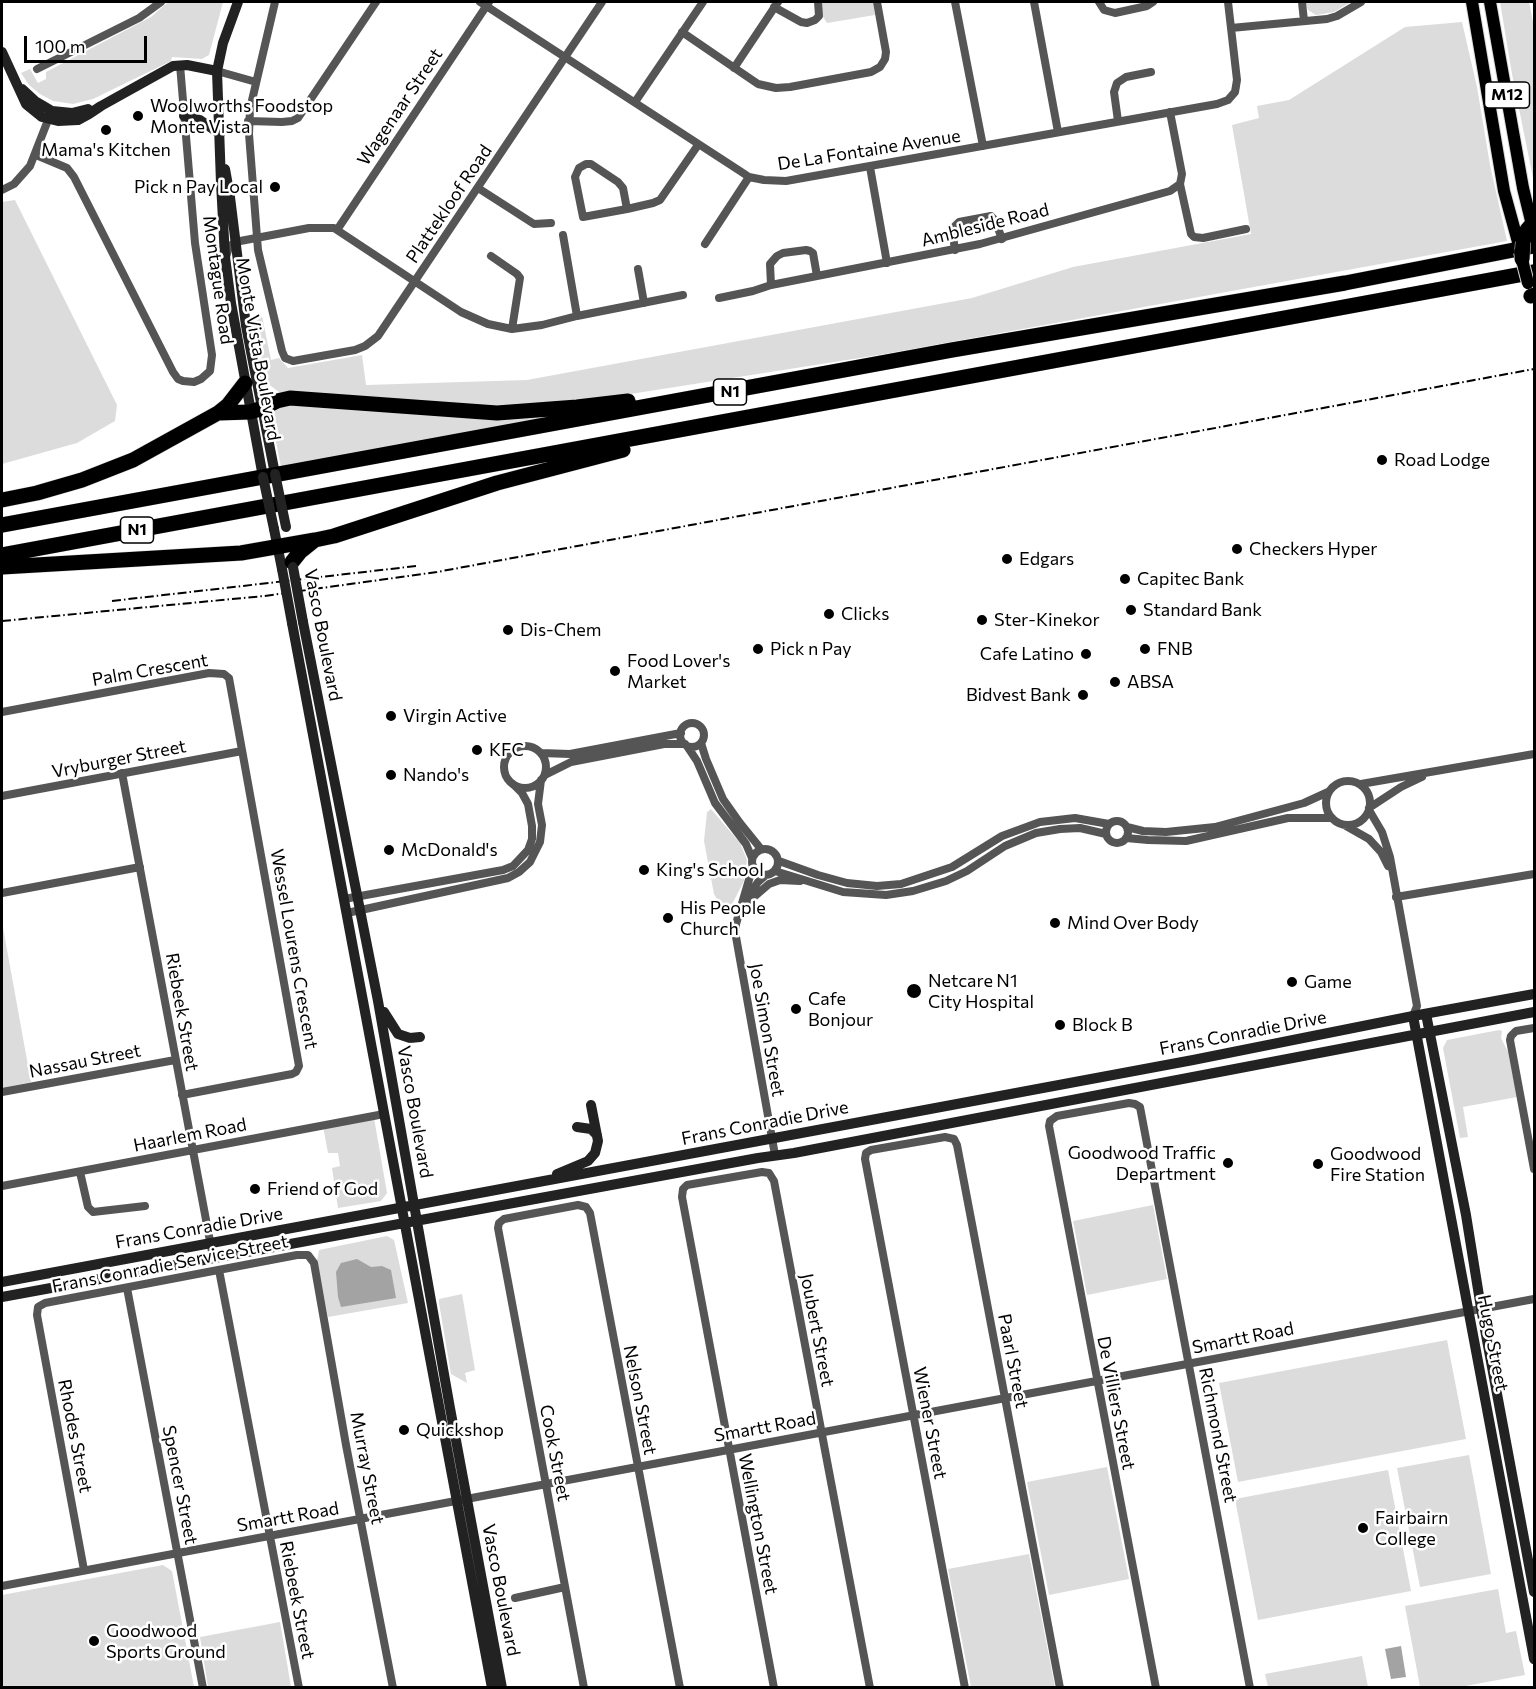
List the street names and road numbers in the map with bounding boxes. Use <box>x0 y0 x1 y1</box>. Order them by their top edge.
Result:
street label: Wagenaar Street <box>353 44 447 170</box>
road number: M12 <box>1484 82 1530 108</box>
street label: De La Fontaine Avenue <box>776 125 962 175</box>
street label: Plattekloof Road <box>402 141 496 267</box>
street label: Ambleside Road <box>919 199 1051 251</box>
street label: Montague Road <box>198 214 238 346</box>
street label: Monte Vista Boulevard <box>231 256 285 442</box>
road number: N1 <box>714 379 746 405</box>
road number: N1 <box>120 517 154 543</box>
street label: Vasco Boulevard <box>300 567 346 703</box>
street label: Palm Crescent <box>90 649 210 691</box>
street label: Vryburger Street <box>50 735 188 783</box>
street label: Wessel Lourens Crescent <box>266 847 322 1051</box>
street label: Riebeek Street <box>161 951 203 1073</box>
street label: Joe Simon Street <box>745 962 789 1098</box>
street label: Frans Conradie Drive <box>1158 1006 1328 1060</box>
street label: Nassau Street <box>27 1040 143 1082</box>
street label: Vasco Boulevard <box>393 1044 437 1180</box>
street label: Frans Conradie Drive <box>680 1096 850 1150</box>
street label: Haarlem Road <box>132 1113 248 1157</box>
street label: Frans Conradie Drive <box>114 1203 284 1253</box>
street label: Frans Conradie Service Street <box>50 1230 290 1298</box>
street label: Joubert Street <box>795 1271 839 1389</box>
street label: Hugo Street <box>1473 1293 1513 1393</box>
street label: Paarl Street <box>993 1312 1033 1410</box>
street label: Smartt Road <box>1190 1318 1296 1358</box>
street label: De Villiers Street <box>1092 1334 1140 1472</box>
street label: Nelson Street <box>619 1343 661 1457</box>
street label: Wiener Street <box>909 1365 951 1481</box>
street label: Richmond Street <box>1194 1366 1242 1504</box>
street label: Rhodes Street <box>53 1377 97 1495</box>
street label: Cook Street <box>535 1403 575 1503</box>
street label: Smartt Road <box>712 1407 818 1447</box>
street label: Murray Street <box>345 1410 389 1526</box>
street label: Spencer Street <box>158 1424 202 1546</box>
street label: Wellington Street <box>734 1452 782 1596</box>
street label: Smartt Road <box>235 1497 341 1537</box>
street label: Vasco Boulevard <box>478 1522 524 1658</box>
street label: Riebeek Street <box>275 1539 319 1661</box>

